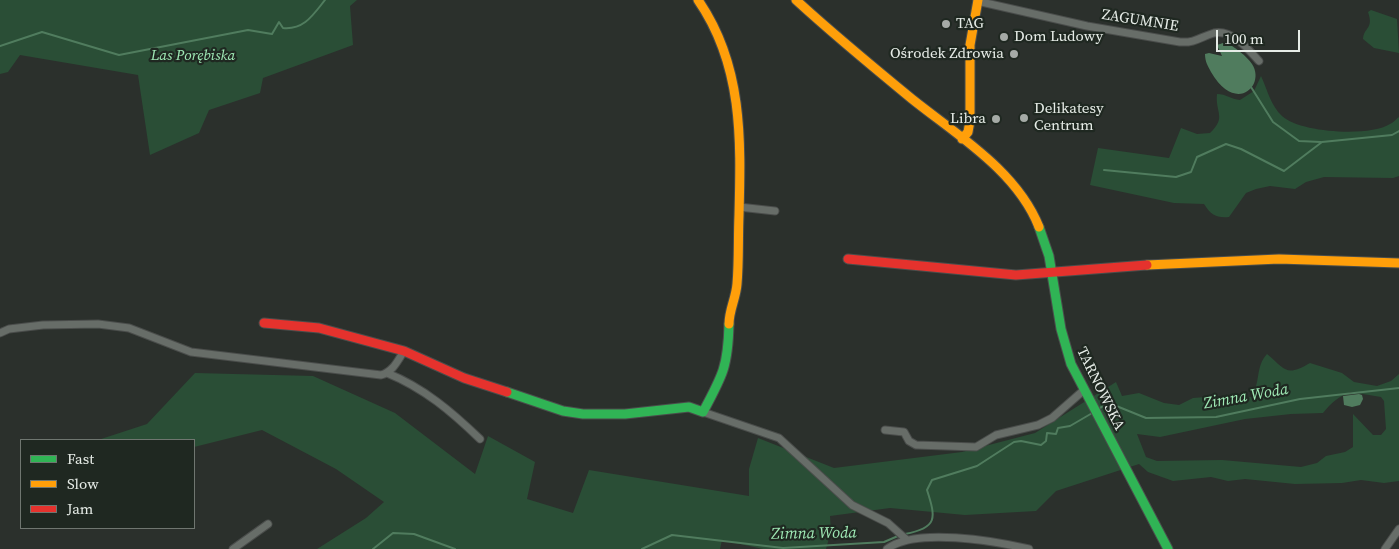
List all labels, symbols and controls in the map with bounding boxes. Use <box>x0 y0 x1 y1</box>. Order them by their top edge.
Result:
street label: ZAGUMNIE <box>1100 6 1180 36</box>
place label: TAG <box>956 15 984 33</box>
marker: TAG <box>940 18 952 30</box>
scale bar <box>1219 20 1303 52</box>
place label: Dom Ludowy <box>1014 28 1103 46</box>
text: 100 m <box>1224 28 1264 49</box>
marker: Dom Ludowy <box>998 31 1010 43</box>
place label: Ośrodek Zdrowia <box>890 45 1004 63</box>
park label: Las Porębiska <box>151 47 235 65</box>
marker: Ośrodek Zdrowia <box>1008 48 1020 60</box>
place label: Delikatesy Centrum <box>1034 100 1104 135</box>
place label: Libra <box>950 110 986 128</box>
marker: Delikatesy Centrum <box>1018 112 1030 124</box>
marker: Libra <box>990 113 1002 125</box>
street label: TARNOWSKA <box>1072 345 1128 433</box>
water label: Zimna Woda <box>1202 380 1290 414</box>
legend <box>20 439 195 529</box>
text: Fast <box>67 448 94 469</box>
text: Slow <box>67 473 99 494</box>
text: Jam <box>67 498 93 519</box>
water label: Zimna Woda <box>771 524 857 544</box>

